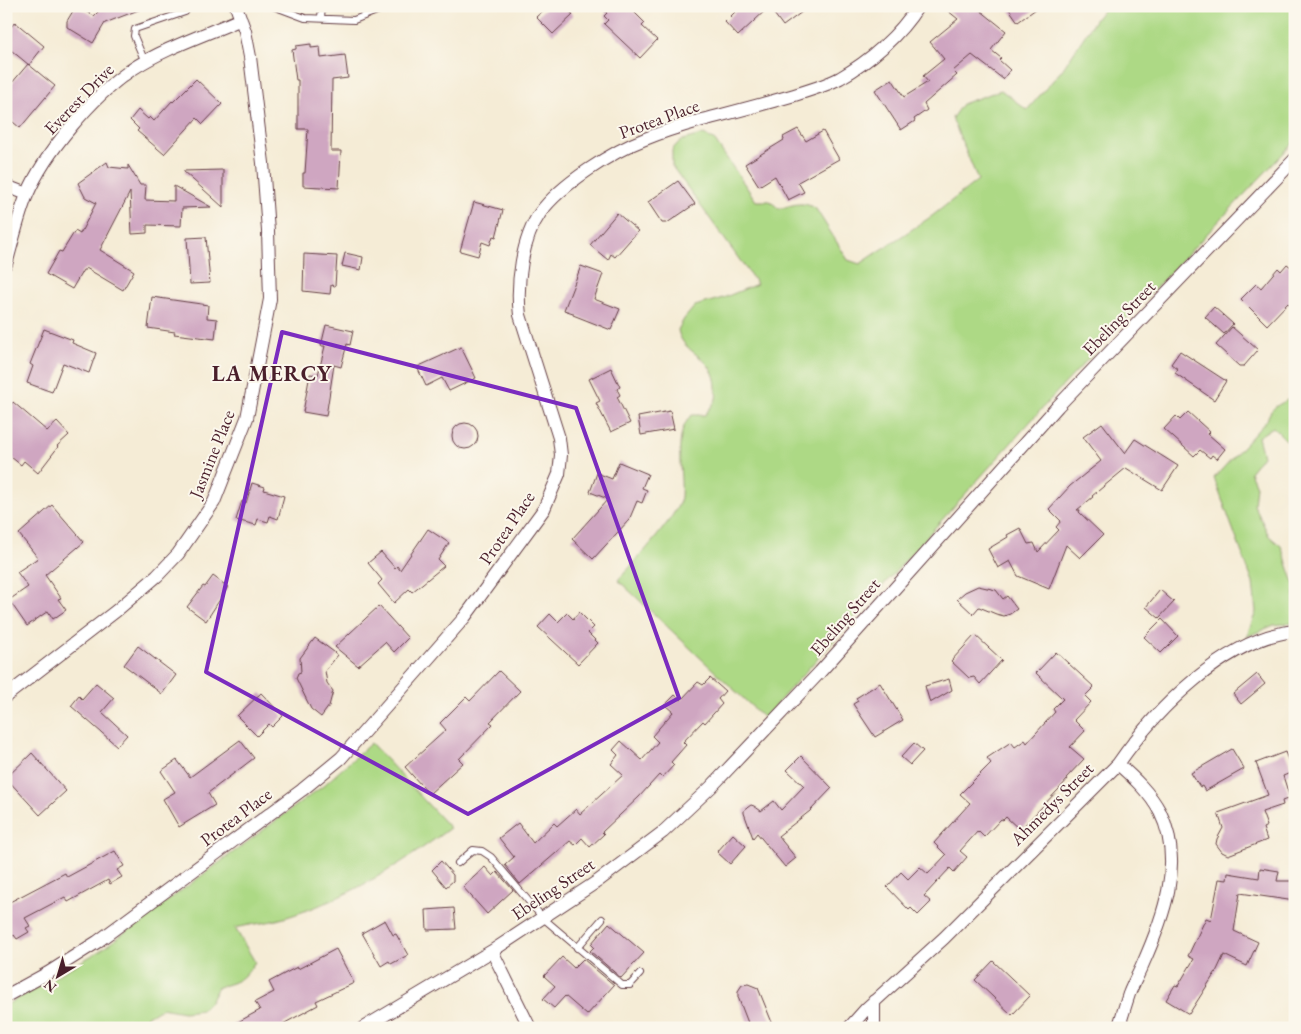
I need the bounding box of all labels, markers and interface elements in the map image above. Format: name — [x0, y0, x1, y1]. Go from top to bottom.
street label: Everest Drive — [39, 58, 118, 139]
street label: Protea Place — [616, 93, 702, 144]
street label: Ebeling Street — [1077, 275, 1160, 360]
district label: LA MERCY — [212, 359, 333, 388]
street label: Jasmine Place — [183, 406, 240, 503]
street label: Protea Place — [474, 487, 540, 569]
street label: Ebeling Street — [805, 573, 885, 660]
street label: Ahmedys Street — [1004, 757, 1098, 851]
street label: Protea Place — [195, 782, 276, 851]
street label: Ebeling Street — [507, 852, 599, 925]
north arrow — [32, 952, 82, 1002]
text: N — [39, 975, 60, 997]

